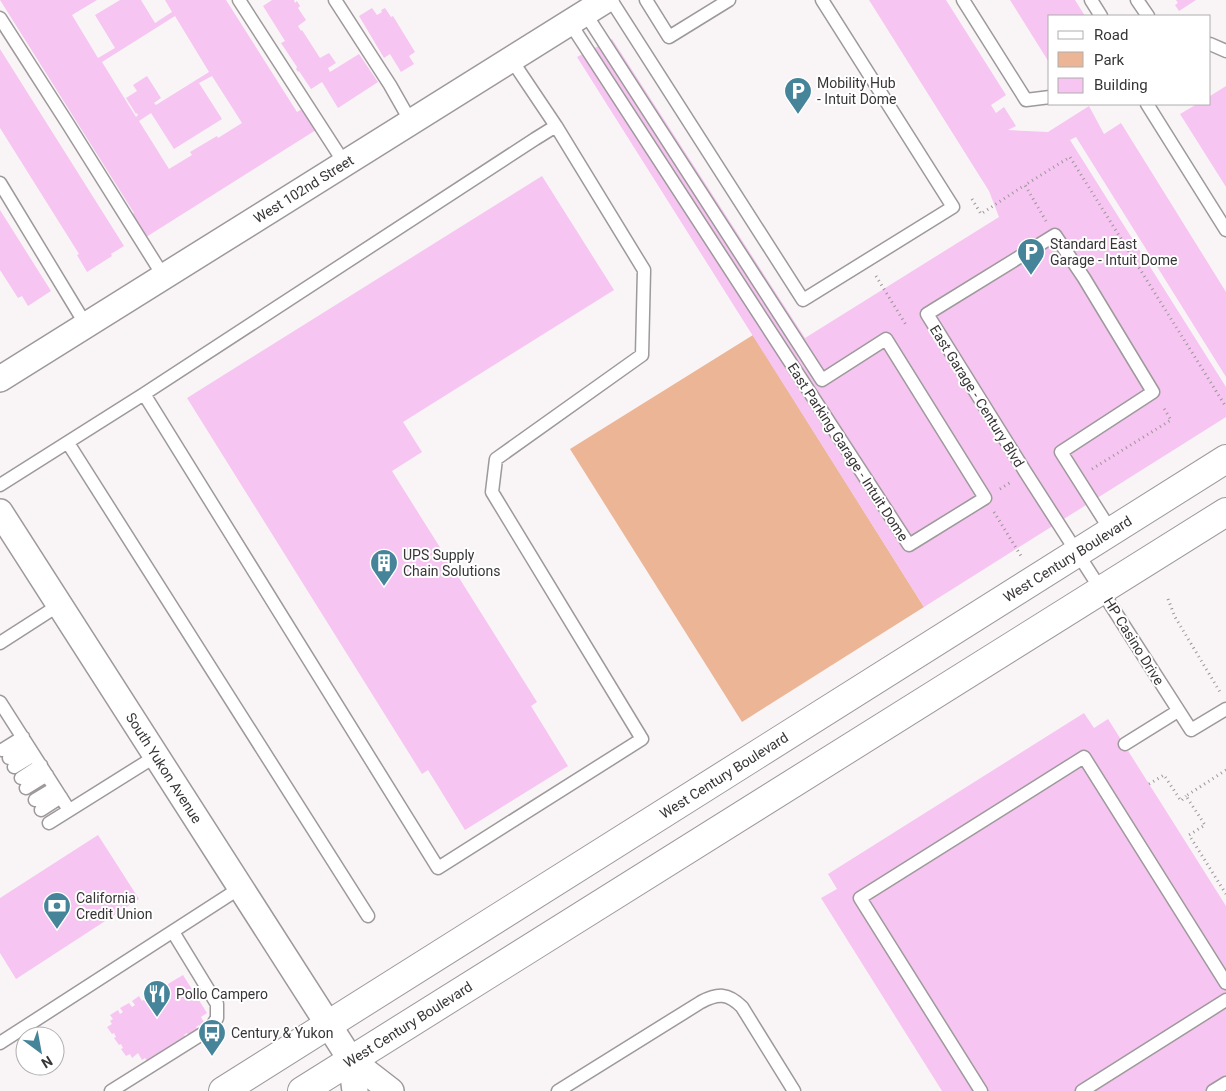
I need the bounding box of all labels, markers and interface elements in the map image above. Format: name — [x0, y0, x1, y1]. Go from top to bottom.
legend — [1048, 15, 1211, 105]
text: Road — [1094, 26, 1128, 44]
text: Park — [1094, 51, 1125, 69]
place label: Mobility Hub - Intuit Dome — [817, 75, 897, 107]
parking icon: Mobility Hub - Intuit Dome — [783, 76, 813, 115]
text: Building — [1094, 76, 1148, 94]
street label: West 102nd Street — [251, 152, 357, 226]
place label: Standard East Garage - Intuit Dome — [1050, 236, 1178, 268]
parking icon: Standard East Garage - Intuit Dome — [1016, 237, 1046, 276]
street label: East Garage - Century Blvd — [927, 322, 1027, 470]
street label: East Parking Garage - Intuit Dome — [784, 360, 912, 544]
street label: West Century Boulevard — [1000, 513, 1134, 605]
place label: UPS Supply Chain Solutions — [403, 547, 500, 579]
building icon: UPS Supply Chain Solutions — [369, 548, 399, 587]
street label: HP Casino Drive — [1101, 594, 1167, 688]
street label: South Yukon Avenue — [123, 710, 205, 826]
street label: West Century Boulevard — [657, 729, 791, 822]
place label: California Credit Union — [76, 890, 152, 922]
bank icon: California Credit Union — [42, 891, 72, 930]
street label: West Century Boulevard — [341, 978, 475, 1071]
restaurant icon: Pollo Campero — [142, 979, 172, 1018]
place label: Pollo Campero — [176, 986, 268, 1002]
bus stop icon: Century & Yukon — [197, 1018, 227, 1057]
place label: Century & Yukon — [231, 1025, 333, 1041]
north arrow — [15, 1026, 65, 1076]
text: N — [38, 1053, 55, 1071]

